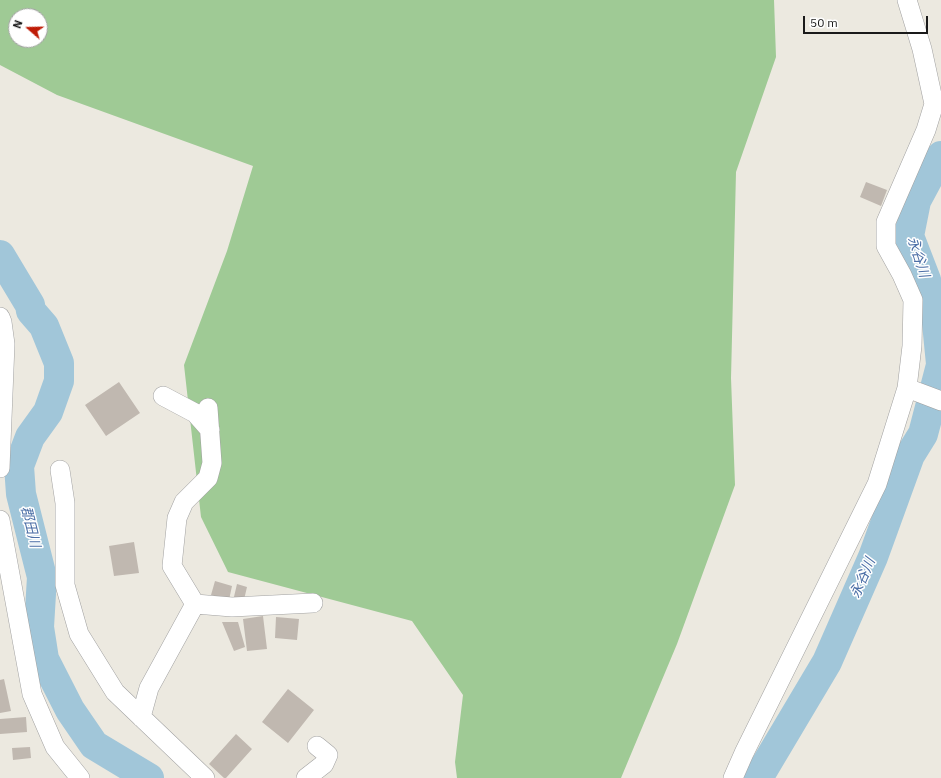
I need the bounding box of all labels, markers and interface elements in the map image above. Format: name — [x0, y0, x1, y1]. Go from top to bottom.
north arrow — [8, 8, 48, 48]
scale bar — [805, 8, 930, 34]
text: 50 m — [810, 15, 838, 30]
text: N — [10, 18, 26, 30]
water label: 永谷川 — [904, 234, 932, 280]
water label: 郡田川 — [17, 505, 43, 549]
water label: 永谷川 — [847, 555, 879, 601]

